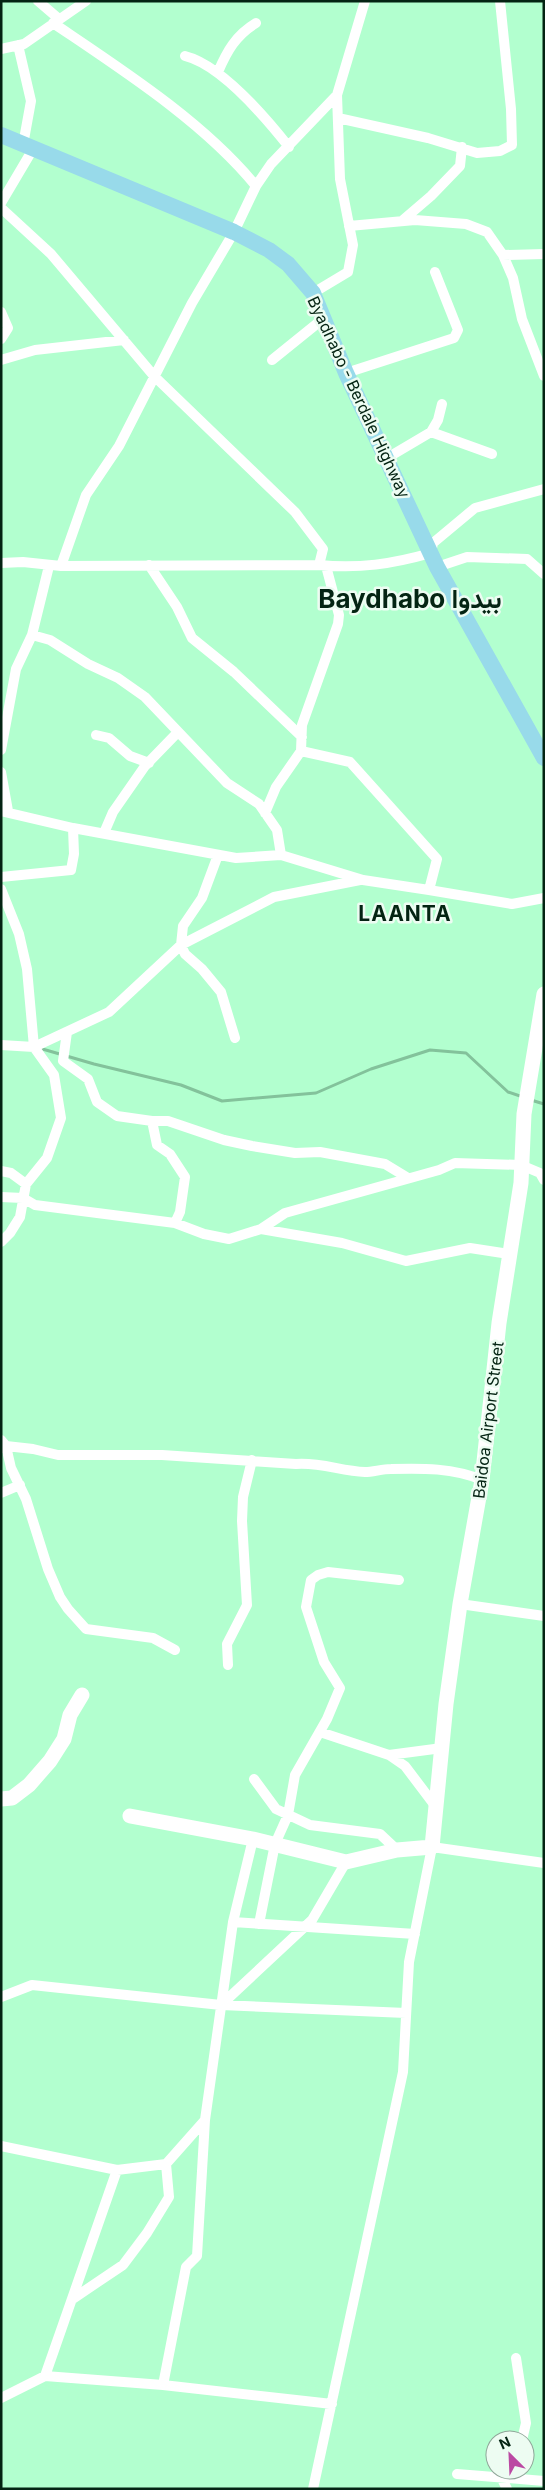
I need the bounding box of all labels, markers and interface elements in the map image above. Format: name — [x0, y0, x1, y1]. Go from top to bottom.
street label: Byadhabo - Berdale Highway — [303, 293, 415, 501]
district label: Baydhabo بيدوا — [318, 583, 502, 615]
district label: LAANTA — [358, 901, 452, 926]
street label: Baidoa Airport Street — [468, 1340, 508, 1500]
north arrow — [485, 2430, 535, 2480]
text: N — [496, 2433, 513, 2453]

